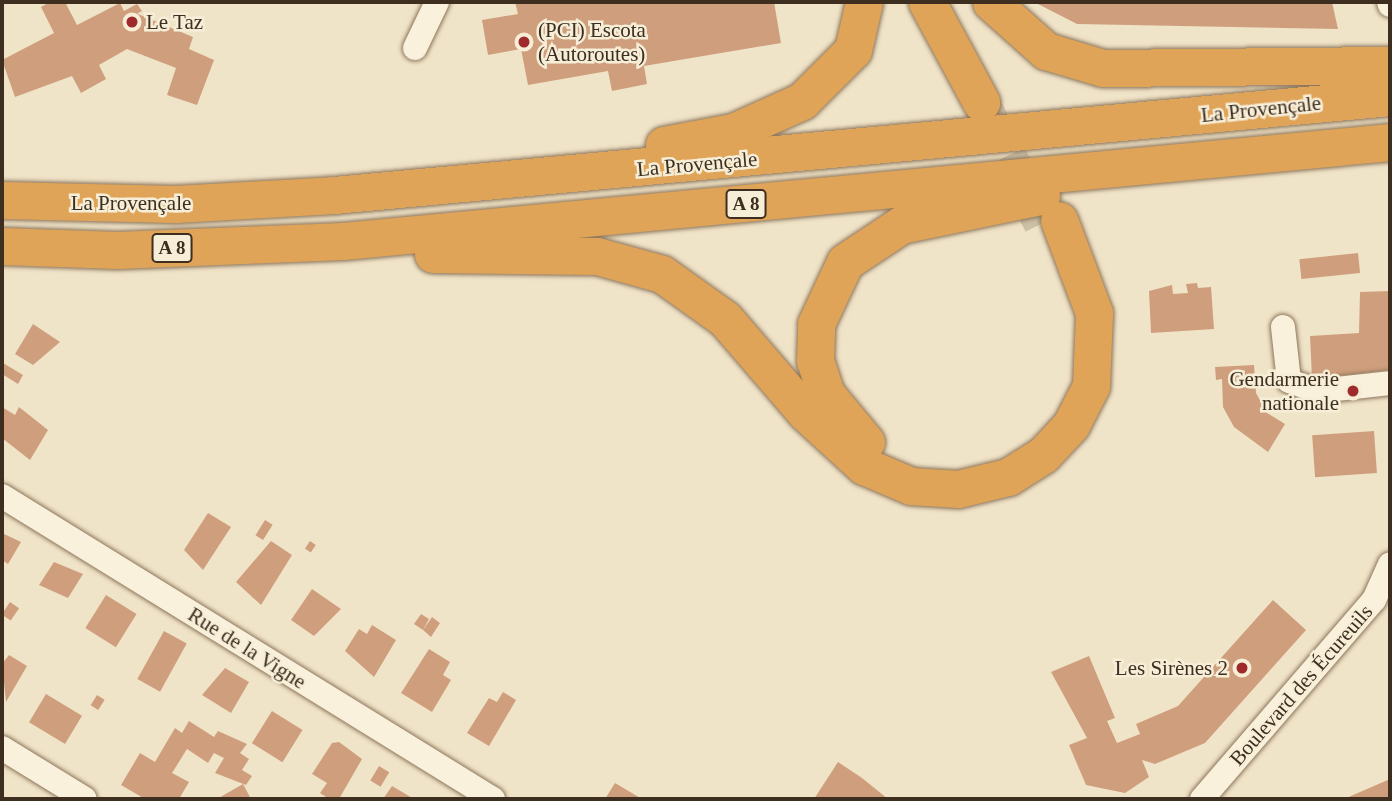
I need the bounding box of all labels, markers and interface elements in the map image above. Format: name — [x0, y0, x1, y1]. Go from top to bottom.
place label: Le Taz — [146, 9, 203, 35]
marker: Le Taz — [124, 14, 140, 30]
place label: (PCI) Escota (Autoroutes) — [538, 17, 646, 67]
marker: (PCI) Escota (Autoroutes) — [516, 34, 532, 50]
street label: La Provençale — [1200, 90, 1322, 128]
street label: La Provençale — [636, 146, 758, 182]
road number: A 8 — [725, 188, 767, 220]
street label: La Provençale — [71, 190, 191, 216]
road number: A 8 — [151, 232, 193, 264]
place label: Gendarmerie nationale — [1229, 366, 1339, 416]
marker: Gendarmerie nationale — [1345, 383, 1361, 399]
street label: Boulevard des Écureuils — [1224, 599, 1378, 771]
street label: Rue de la Vigne — [183, 602, 311, 694]
place label: Les Sirènes 2 — [1115, 655, 1228, 681]
marker: Les Sirènes 2 — [1234, 660, 1250, 676]

